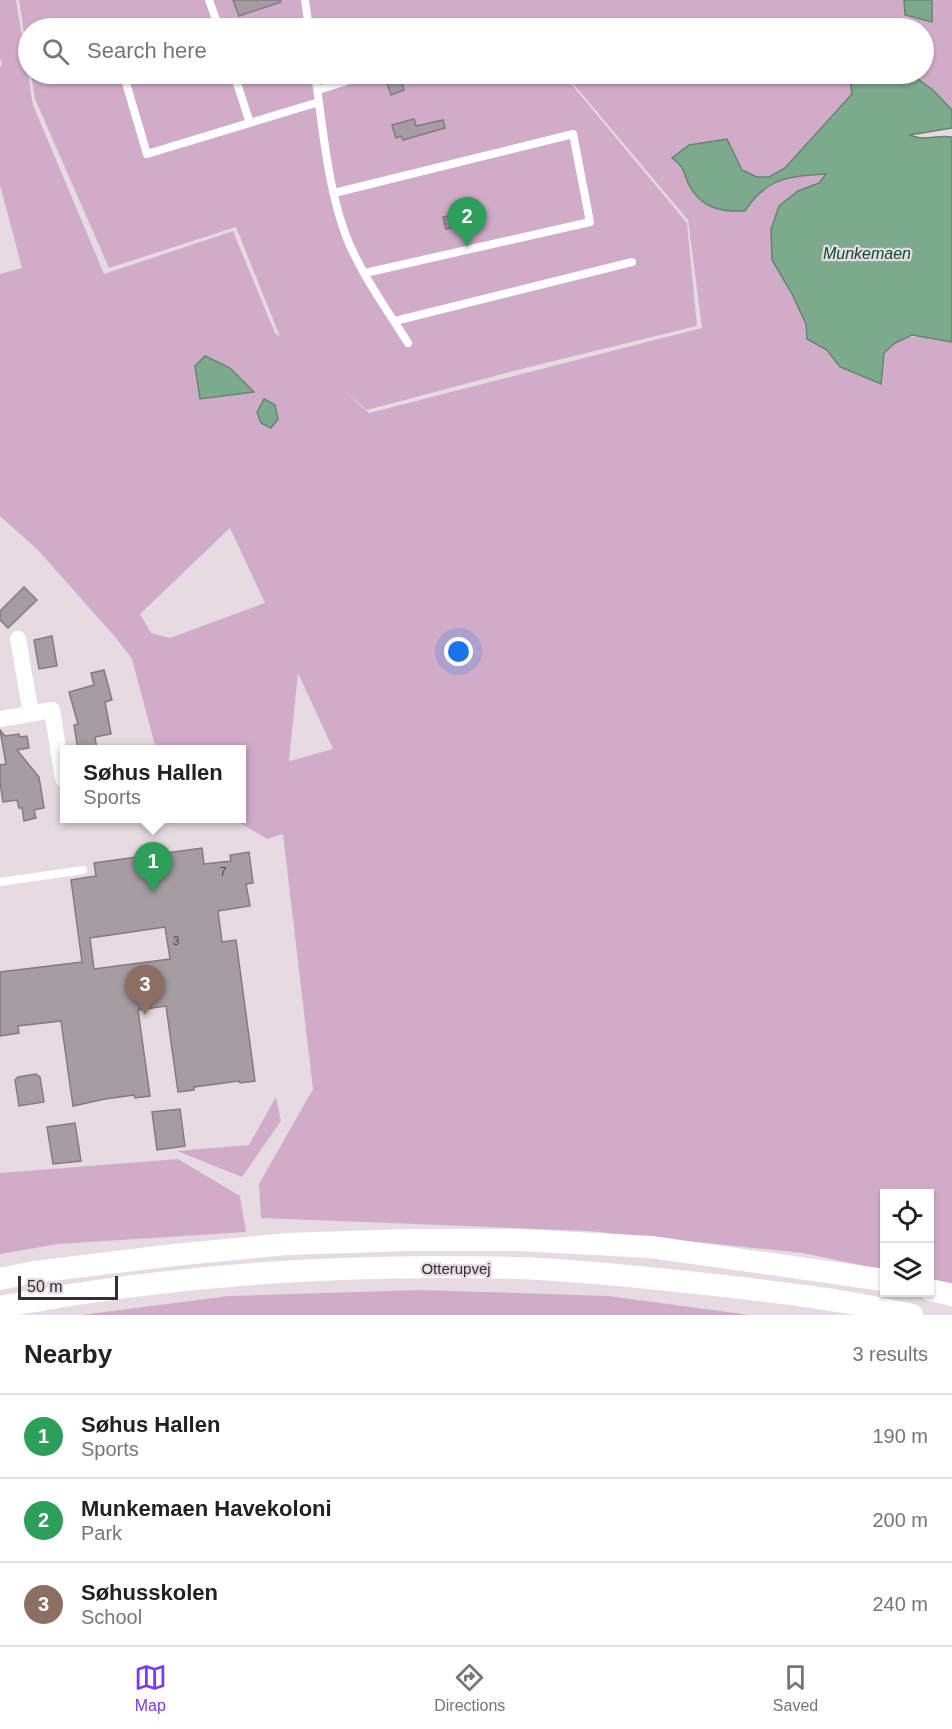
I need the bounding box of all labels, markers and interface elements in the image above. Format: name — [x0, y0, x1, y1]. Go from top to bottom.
search box — [18, 18, 934, 84]
icon: search — [39, 35, 72, 68]
text: Search here — [87, 38, 207, 63]
pin: 2 — [448, 198, 486, 247]
water label: Munkemaen — [823, 245, 911, 262]
your location — [444, 637, 473, 666]
popup — [60, 745, 246, 823]
text: Søhus Hallen — [83, 760, 223, 785]
text: Sports — [83, 786, 141, 808]
pin: 1 — [134, 842, 172, 892]
house number: 7 — [220, 865, 227, 879]
house number: 3 — [173, 934, 180, 948]
pin: 3 — [126, 966, 164, 1015]
map controls — [880, 1189, 934, 1297]
button: locate — [880, 1189, 934, 1243]
button: layers — [880, 1243, 934, 1297]
street label: Otterupvej — [421, 1260, 491, 1277]
scale bar — [18, 1273, 118, 1300]
text: 50 m — [27, 1278, 63, 1295]
text: Nearby — [24, 1339, 112, 1369]
text: 3 results — [852, 1343, 928, 1365]
text: Søhus Hallen — [81, 1412, 220, 1437]
text: 1 — [38, 1425, 49, 1447]
text: 190 m — [872, 1425, 928, 1447]
text: Sports — [81, 1438, 139, 1460]
text: Munkemaen Havekoloni — [81, 1496, 332, 1521]
text: 2 — [38, 1509, 49, 1531]
text: 200 m — [872, 1509, 928, 1531]
text: Park — [81, 1522, 122, 1544]
text: Søhusskolen — [81, 1580, 218, 1605]
text: 3 — [38, 1593, 49, 1615]
text: 240 m — [872, 1593, 928, 1615]
text: School — [81, 1606, 142, 1628]
tab: Map — [134, 1661, 167, 1715]
tab: Directions — [434, 1661, 505, 1715]
tab: Saved — [773, 1661, 818, 1715]

